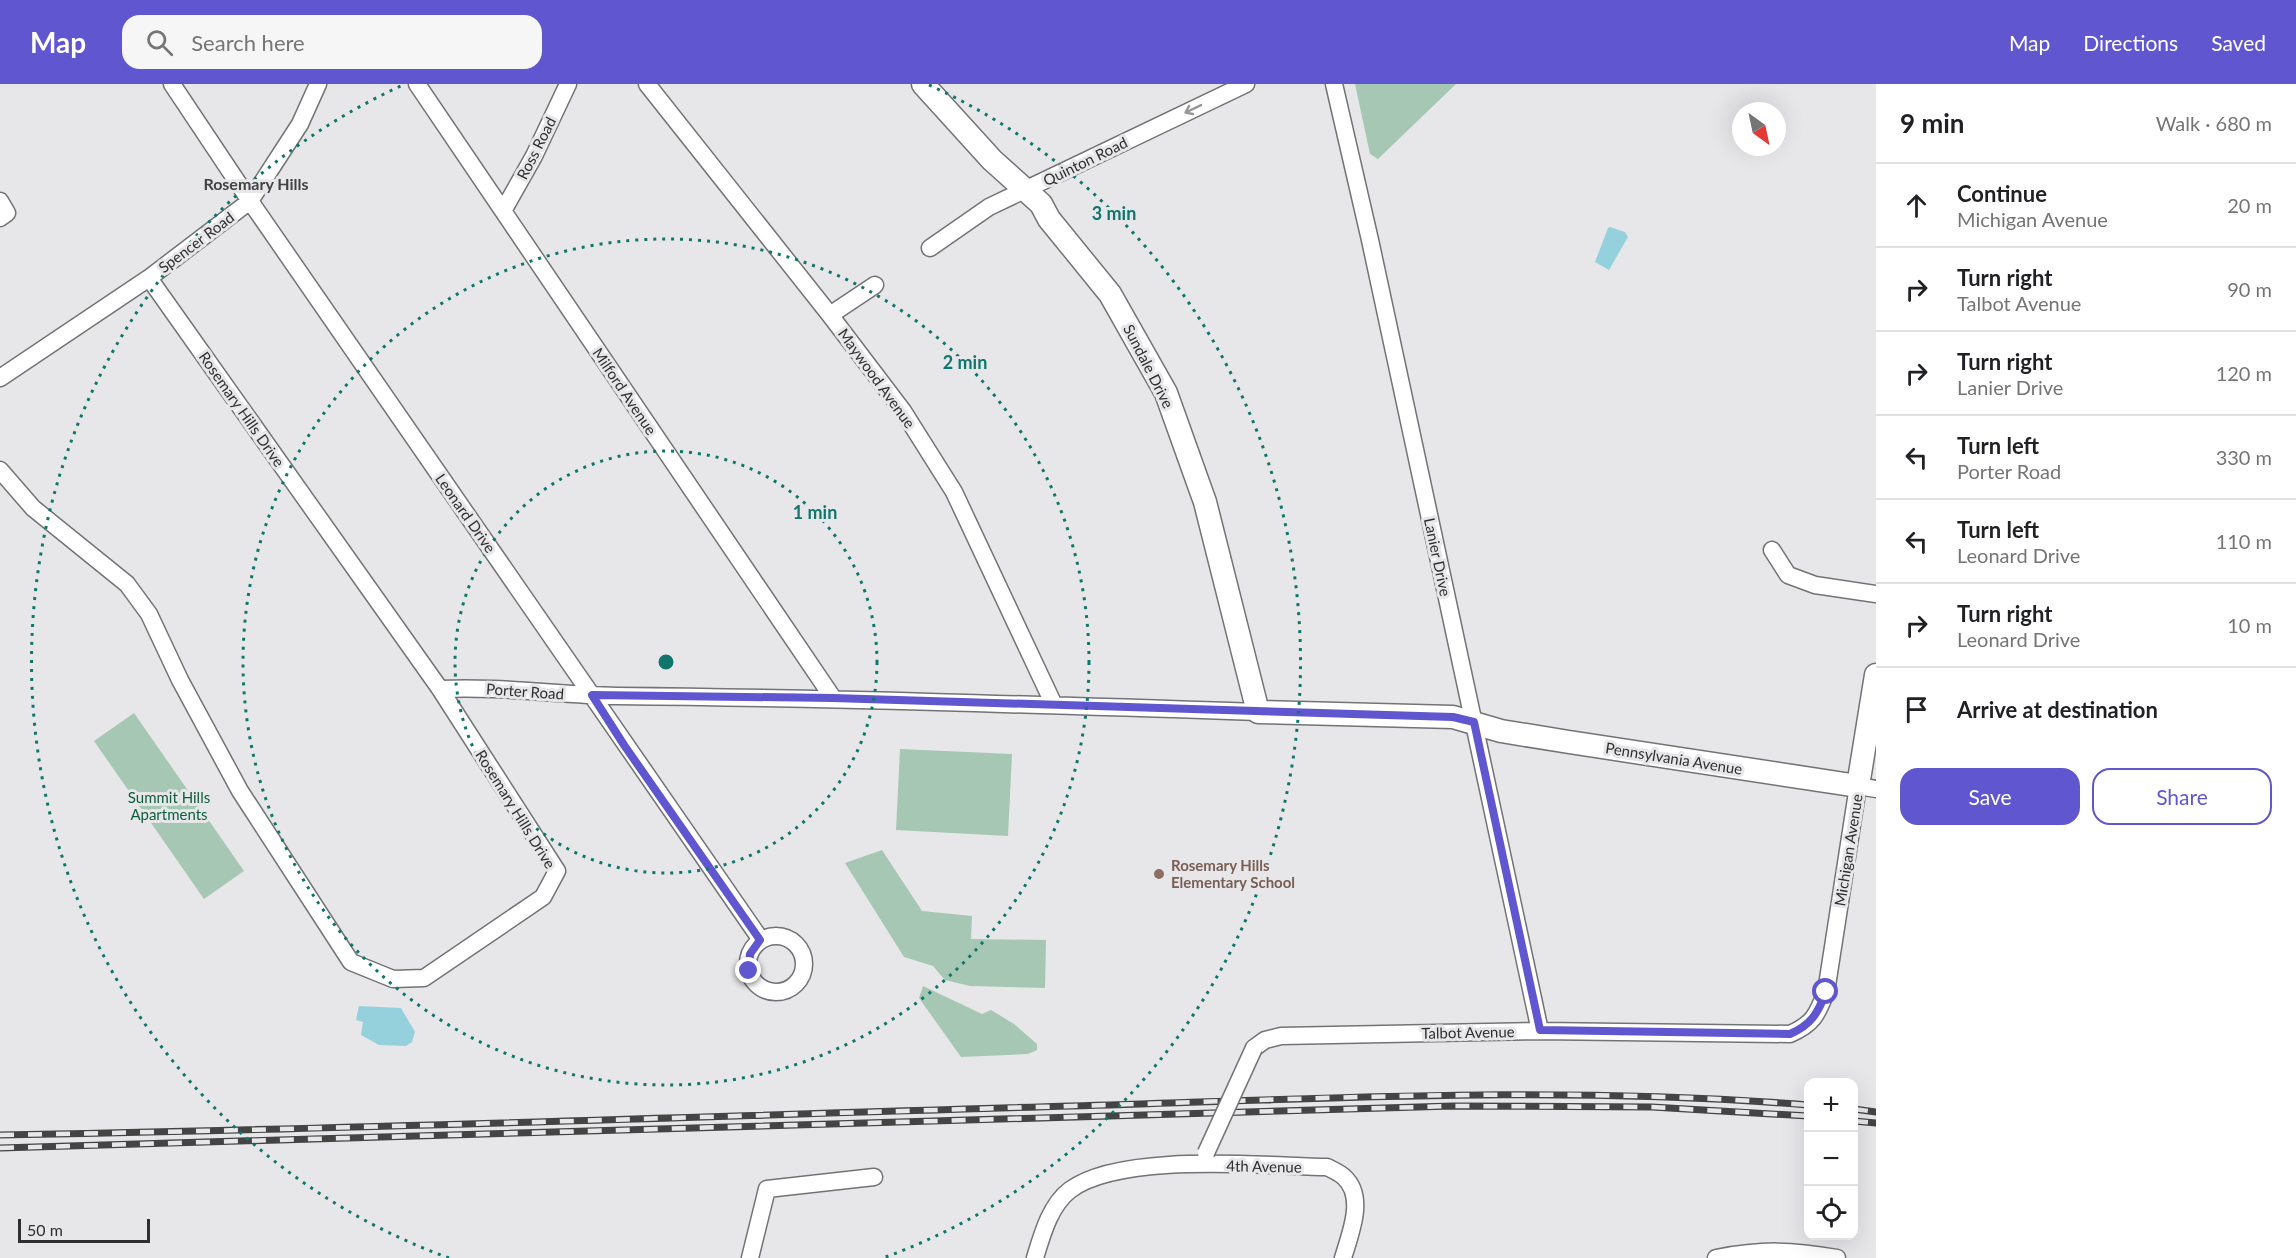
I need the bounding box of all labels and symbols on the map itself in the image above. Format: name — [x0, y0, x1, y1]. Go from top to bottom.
north arrow — [1732, 102, 1786, 156]
one-way arrow — [1185, 104, 1203, 116]
street label: Ross Road — [513, 114, 559, 182]
street label: Quinton Road — [1040, 133, 1130, 189]
district label: Rosemary Hills — [203, 174, 309, 193]
text: 3 min — [1092, 202, 1136, 224]
street label: Spencer Road — [155, 208, 237, 276]
street label: Sundale Drive — [1120, 321, 1178, 411]
street label: Maywood Avenue — [835, 325, 919, 431]
street label: Milford Avenue — [589, 344, 661, 438]
street label: Rosemary Hills Drive — [196, 348, 289, 470]
text: 2 min — [943, 351, 987, 373]
street label: Leonard Drive — [432, 470, 500, 556]
text: 1 min — [793, 501, 837, 523]
street label: Lanier Drive — [1421, 516, 1455, 598]
centre of rings — [656, 652, 676, 672]
street label: Porter Road — [485, 679, 565, 703]
street label: Pennsylvania Avenue — [1604, 738, 1744, 778]
street label: Rosemary Hills Drive — [472, 746, 560, 872]
park label: Summit Hills Apartments — [128, 788, 210, 823]
street label: Michigan Avenue — [1830, 793, 1866, 907]
place label: Rosemary Hills Elementary School — [1171, 856, 1295, 891]
marker: Rosemary Hills Elementary School — [1152, 867, 1166, 881]
route end — [735, 957, 761, 983]
route start — [1812, 978, 1838, 1004]
street label: Talbot Avenue — [1421, 1022, 1515, 1042]
street label: 4th Avenue — [1226, 1156, 1302, 1176]
scale bar — [18, 1216, 150, 1244]

